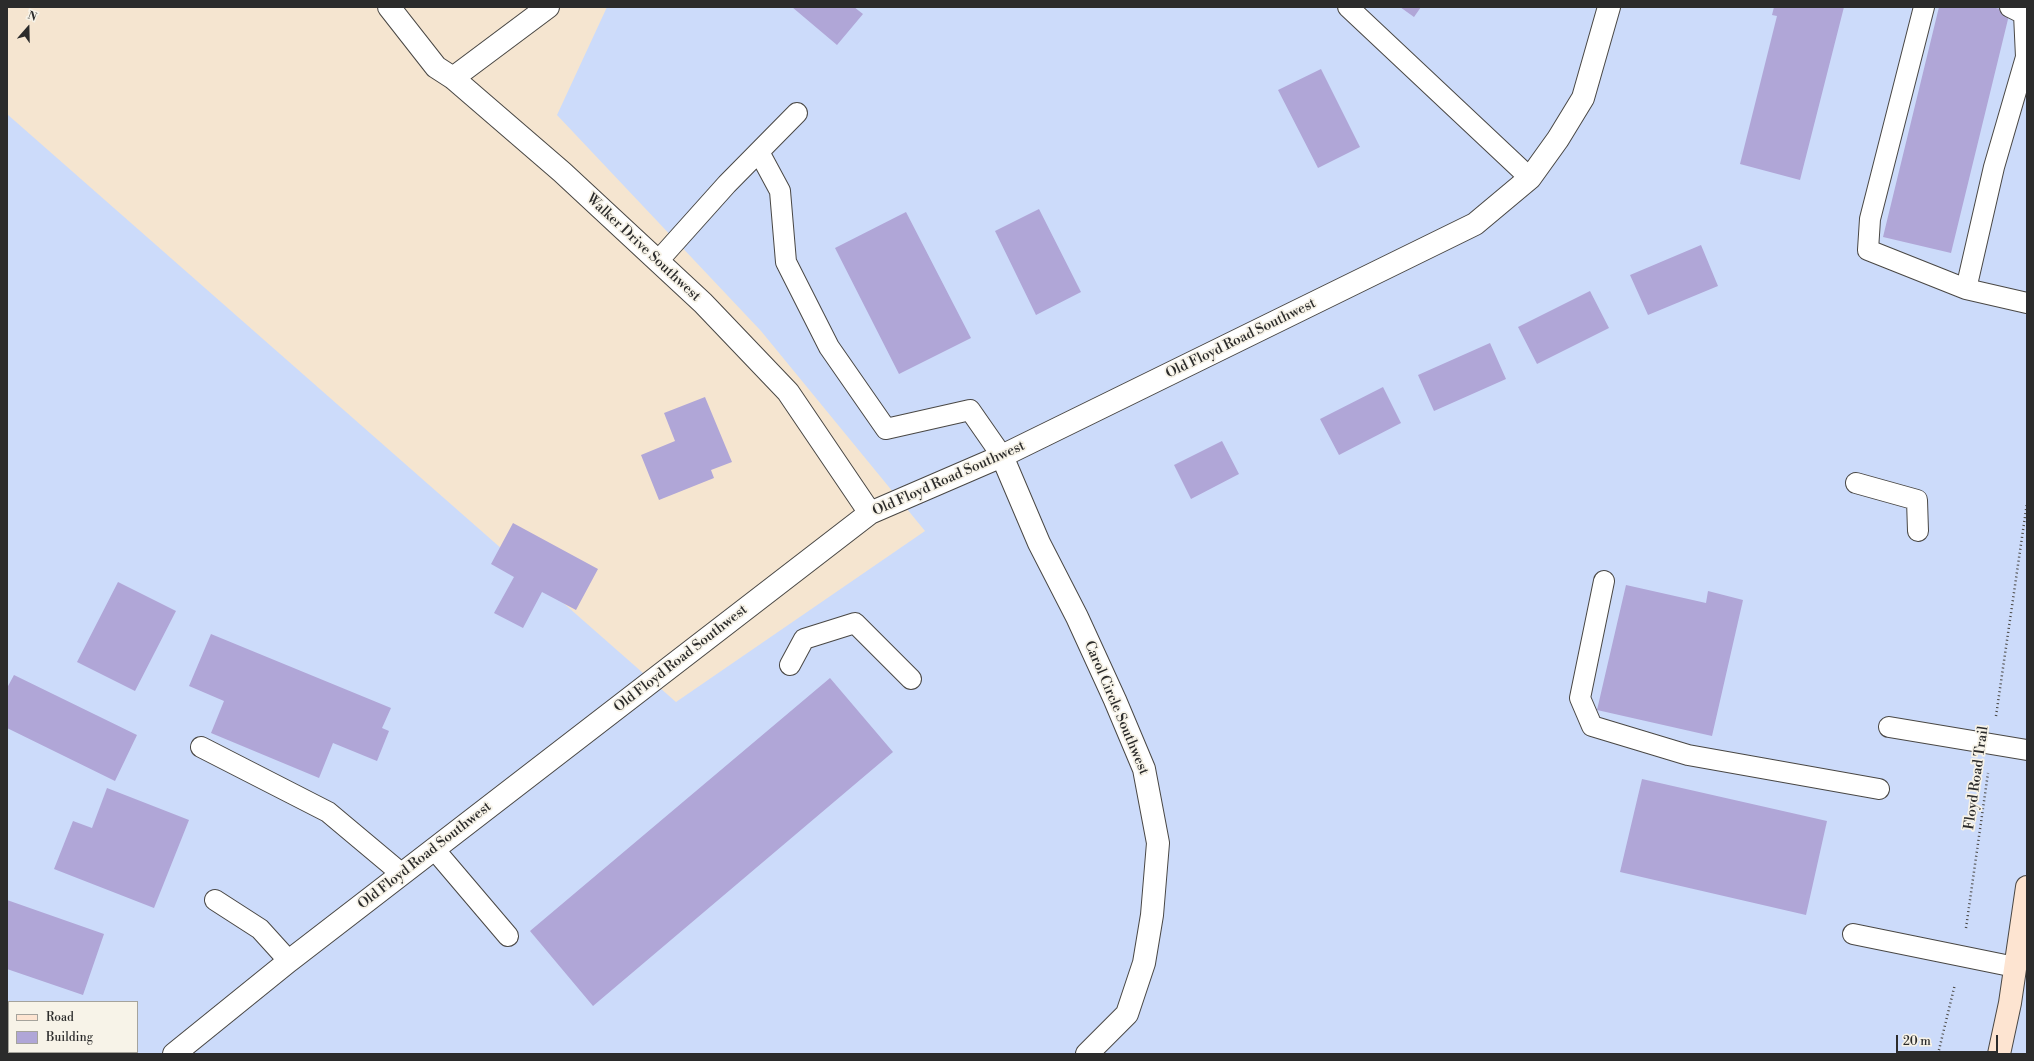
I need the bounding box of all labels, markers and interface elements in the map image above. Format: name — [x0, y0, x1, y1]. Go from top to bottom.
north arrow — [8, 8, 48, 48]
text: N — [26, 9, 39, 25]
street label: Walker Drive Southwest — [582, 191, 704, 305]
street label: Old Floyd Road Southwest — [1163, 295, 1319, 383]
street label: Old Floyd Road Southwest — [870, 438, 1028, 520]
street label: Old Floyd Road Southwest — [611, 602, 751, 716]
street label: Carol Circle Southwest — [1080, 639, 1152, 777]
street label: Floyd Road Trail — [1961, 725, 1993, 831]
street label: Old Floyd Road Southwest — [355, 799, 495, 913]
legend — [8, 1001, 138, 1053]
text: Road — [46, 1010, 74, 1025]
scale bar — [1898, 1027, 2000, 1053]
text: Building — [46, 1030, 93, 1045]
text: 20 m — [1903, 1034, 1931, 1049]

